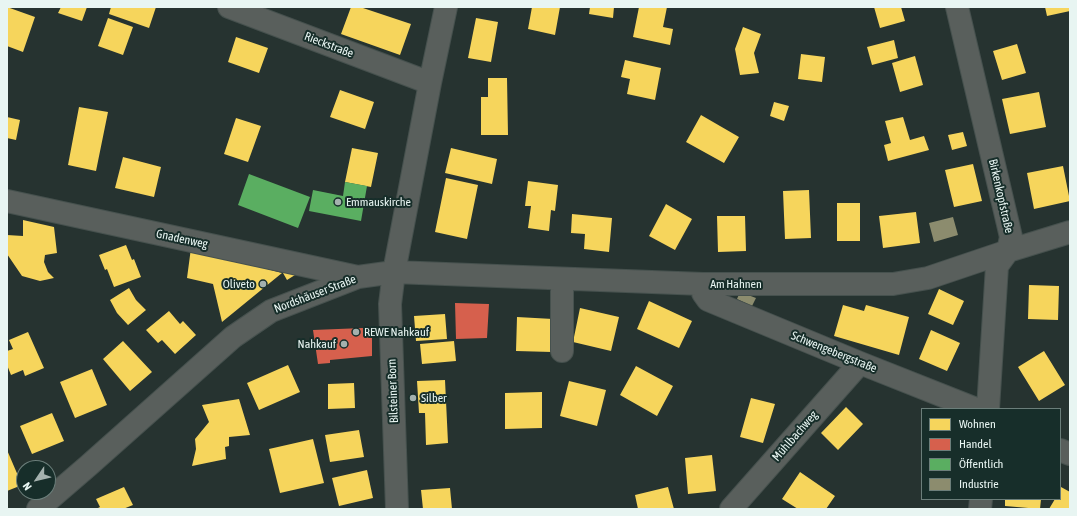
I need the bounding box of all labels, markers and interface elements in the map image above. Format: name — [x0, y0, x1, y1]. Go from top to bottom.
street label: Rieckstraße — [302, 29, 356, 61]
street label: Birkenkopfstraße — [985, 158, 1017, 234]
place label: Emmauskirche — [346, 195, 411, 209]
marker: Emmauskirche — [333, 197, 343, 207]
street label: Gnadenweg — [155, 227, 209, 251]
street label: Nordshäuser Straße — [272, 272, 358, 316]
place label: Oliveto — [223, 277, 255, 291]
street label: Am Hahnen — [710, 277, 762, 291]
marker: Oliveto — [258, 279, 268, 289]
place label: REWE Nahkauf — [364, 325, 429, 339]
marker: REWE Nahkauf — [351, 327, 361, 337]
street label: Schwengebergstraße — [789, 328, 879, 376]
place label: Nahkauf — [298, 337, 336, 351]
marker: Nahkauf — [339, 339, 349, 349]
street label: Bilsteiner Born — [385, 358, 401, 424]
place label: Silber — [421, 391, 447, 405]
marker: Silber — [408, 393, 418, 403]
street label: Mühlbachweg — [769, 408, 821, 464]
legend — [921, 408, 1061, 500]
text: Wohnen — [959, 417, 996, 431]
text: Handel — [959, 437, 992, 451]
text: Öffentlich — [959, 457, 1003, 471]
north arrow — [16, 460, 56, 500]
text: Industrie — [959, 477, 999, 491]
text: N — [20, 480, 34, 492]

